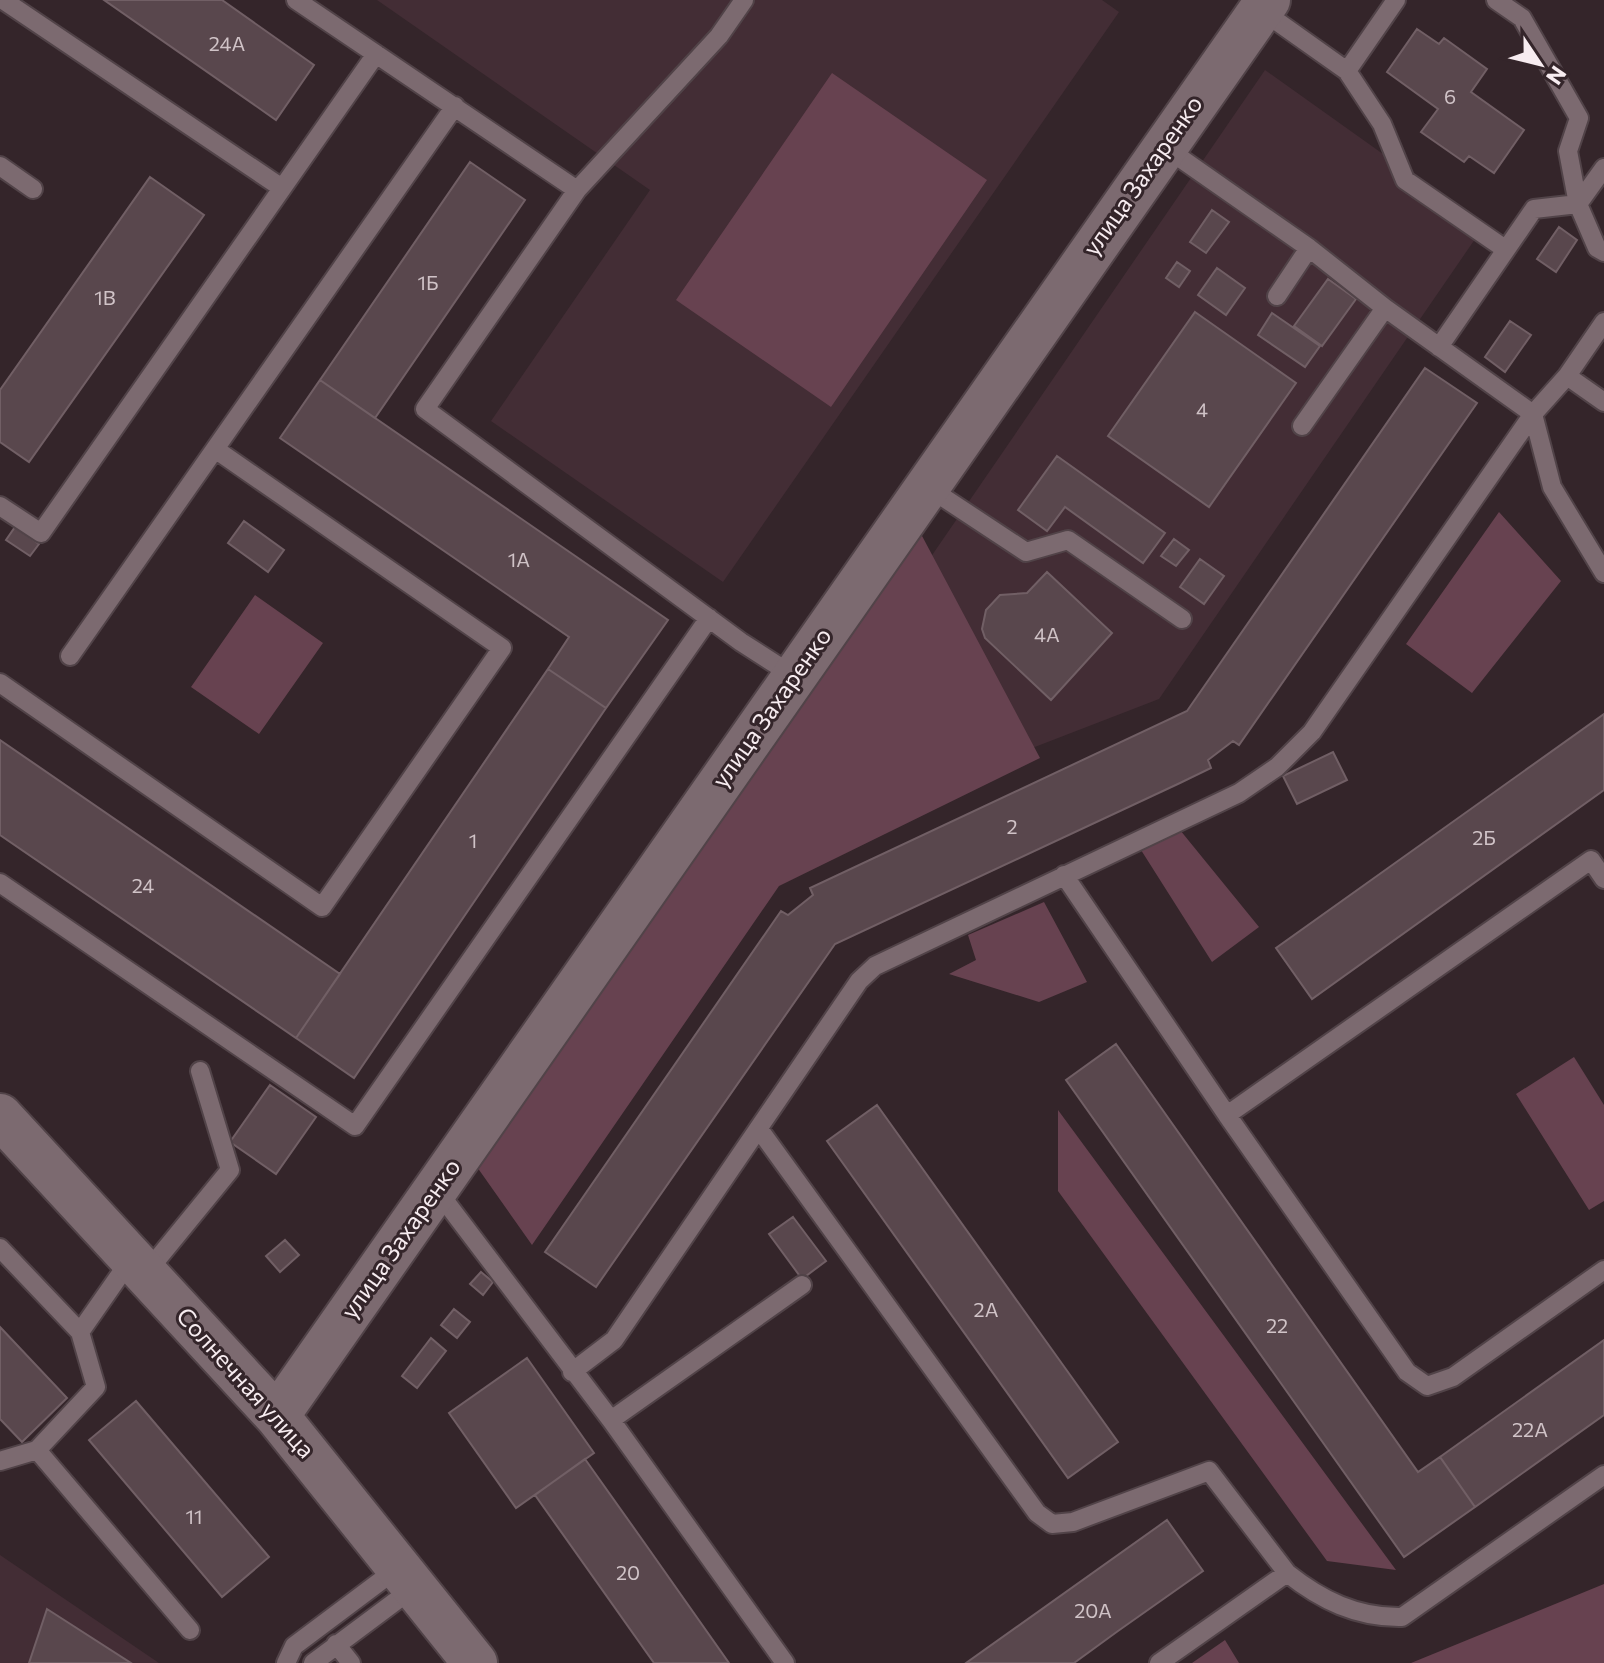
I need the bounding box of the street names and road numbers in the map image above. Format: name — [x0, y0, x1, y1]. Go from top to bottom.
street label: улица Захаренко — [1076, 90, 1208, 261]
street label: улица Захаренко — [705, 622, 837, 793]
street label: улица Захаренко — [334, 1153, 466, 1324]
street label: Солнечная улица — [171, 1301, 321, 1463]

